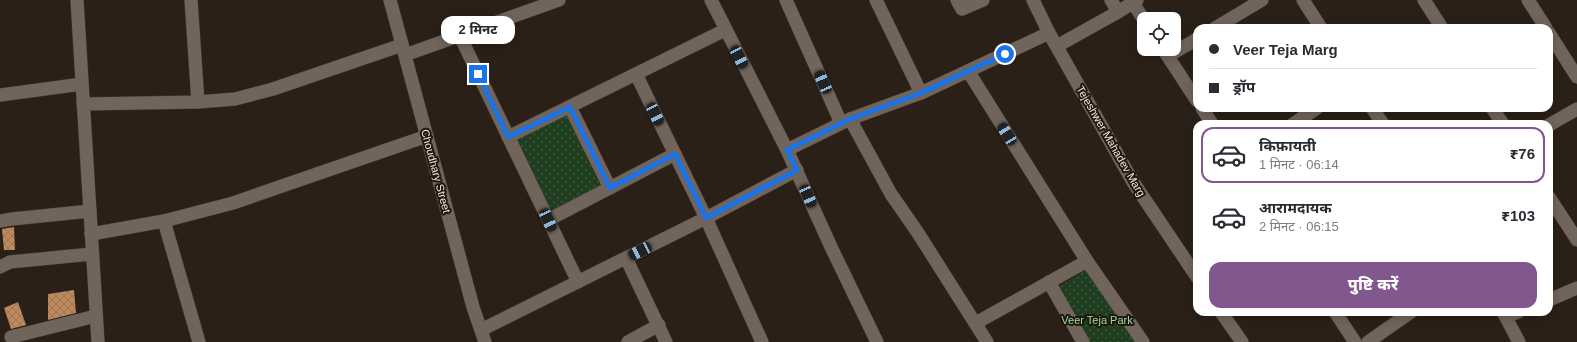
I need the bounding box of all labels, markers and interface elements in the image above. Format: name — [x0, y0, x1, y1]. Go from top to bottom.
map controls — [1137, 12, 1181, 56]
button: locate — [1137, 12, 1181, 56]
callout: 2 मिनट — [441, 16, 515, 44]
text: 2 मिनट — [459, 22, 497, 37]
text: Veer Teja Marg — [1233, 41, 1338, 58]
car — [728, 44, 750, 70]
route start — [996, 45, 1014, 63]
route end — [469, 65, 487, 83]
car — [813, 69, 833, 95]
text: ड्रॉप — [1233, 78, 1255, 95]
street label: Tejeshwer Mahadev Marg — [1074, 83, 1148, 199]
car — [644, 101, 666, 127]
car — [996, 121, 1018, 147]
street label: Choudhary Street — [419, 128, 453, 214]
icon: car — [1211, 137, 1247, 173]
text: किफ़ायती — [1259, 137, 1316, 154]
text: ₹76 — [1510, 145, 1535, 162]
text: 1 मिनट · 06:14 — [1259, 157, 1339, 172]
car — [798, 183, 818, 209]
icon: car — [1211, 199, 1247, 235]
text: आरामदायक — [1259, 199, 1332, 216]
car — [537, 207, 559, 233]
text: ₹103 — [1501, 207, 1535, 224]
text: 2 मिनट · 06:15 — [1259, 219, 1339, 234]
car — [627, 240, 653, 262]
button: पुष्टि करें — [1209, 262, 1537, 308]
park label: Veer Teja Park — [1061, 314, 1133, 326]

